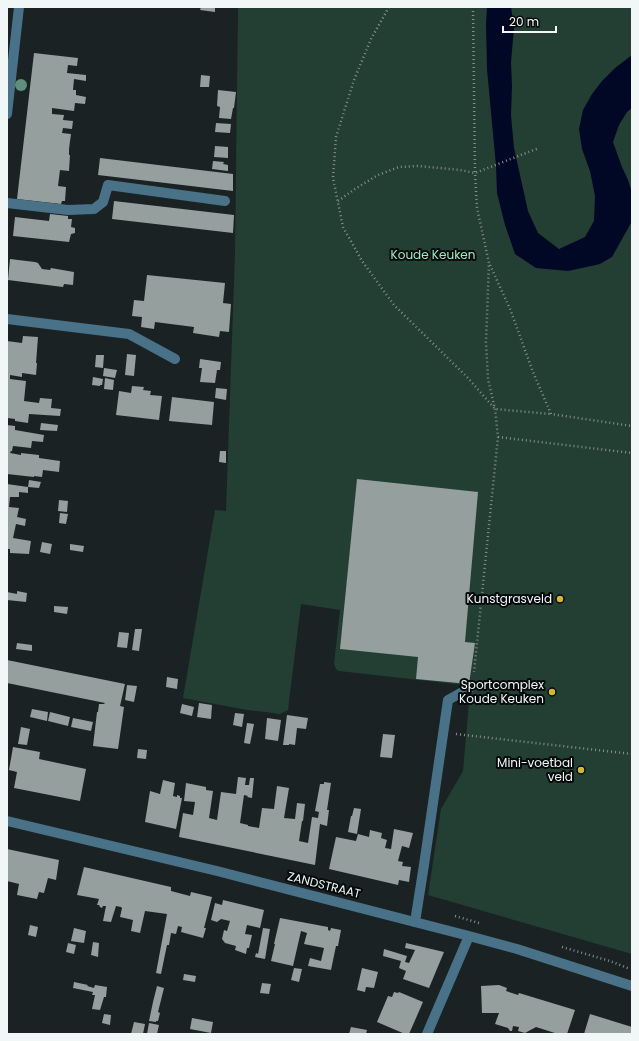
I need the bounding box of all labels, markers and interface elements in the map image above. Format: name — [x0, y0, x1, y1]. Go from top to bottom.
scale bar — [503, 8, 556, 34]
text: 20 m — [509, 13, 539, 30]
park label: Koude Keuken — [391, 246, 475, 263]
place label: Kunstgrasveld — [467, 590, 552, 607]
marker: Kunstgrasveld — [555, 594, 565, 604]
place label: Sportcomplex Koude Keuken — [459, 676, 544, 707]
marker: Sportcomplex Koude Keuken — [547, 687, 557, 697]
place label: Mini-voetbal veld — [497, 754, 573, 785]
marker: Mini-voetbal veld — [576, 765, 586, 775]
street label: ZANDSTRAAT — [286, 867, 363, 902]

